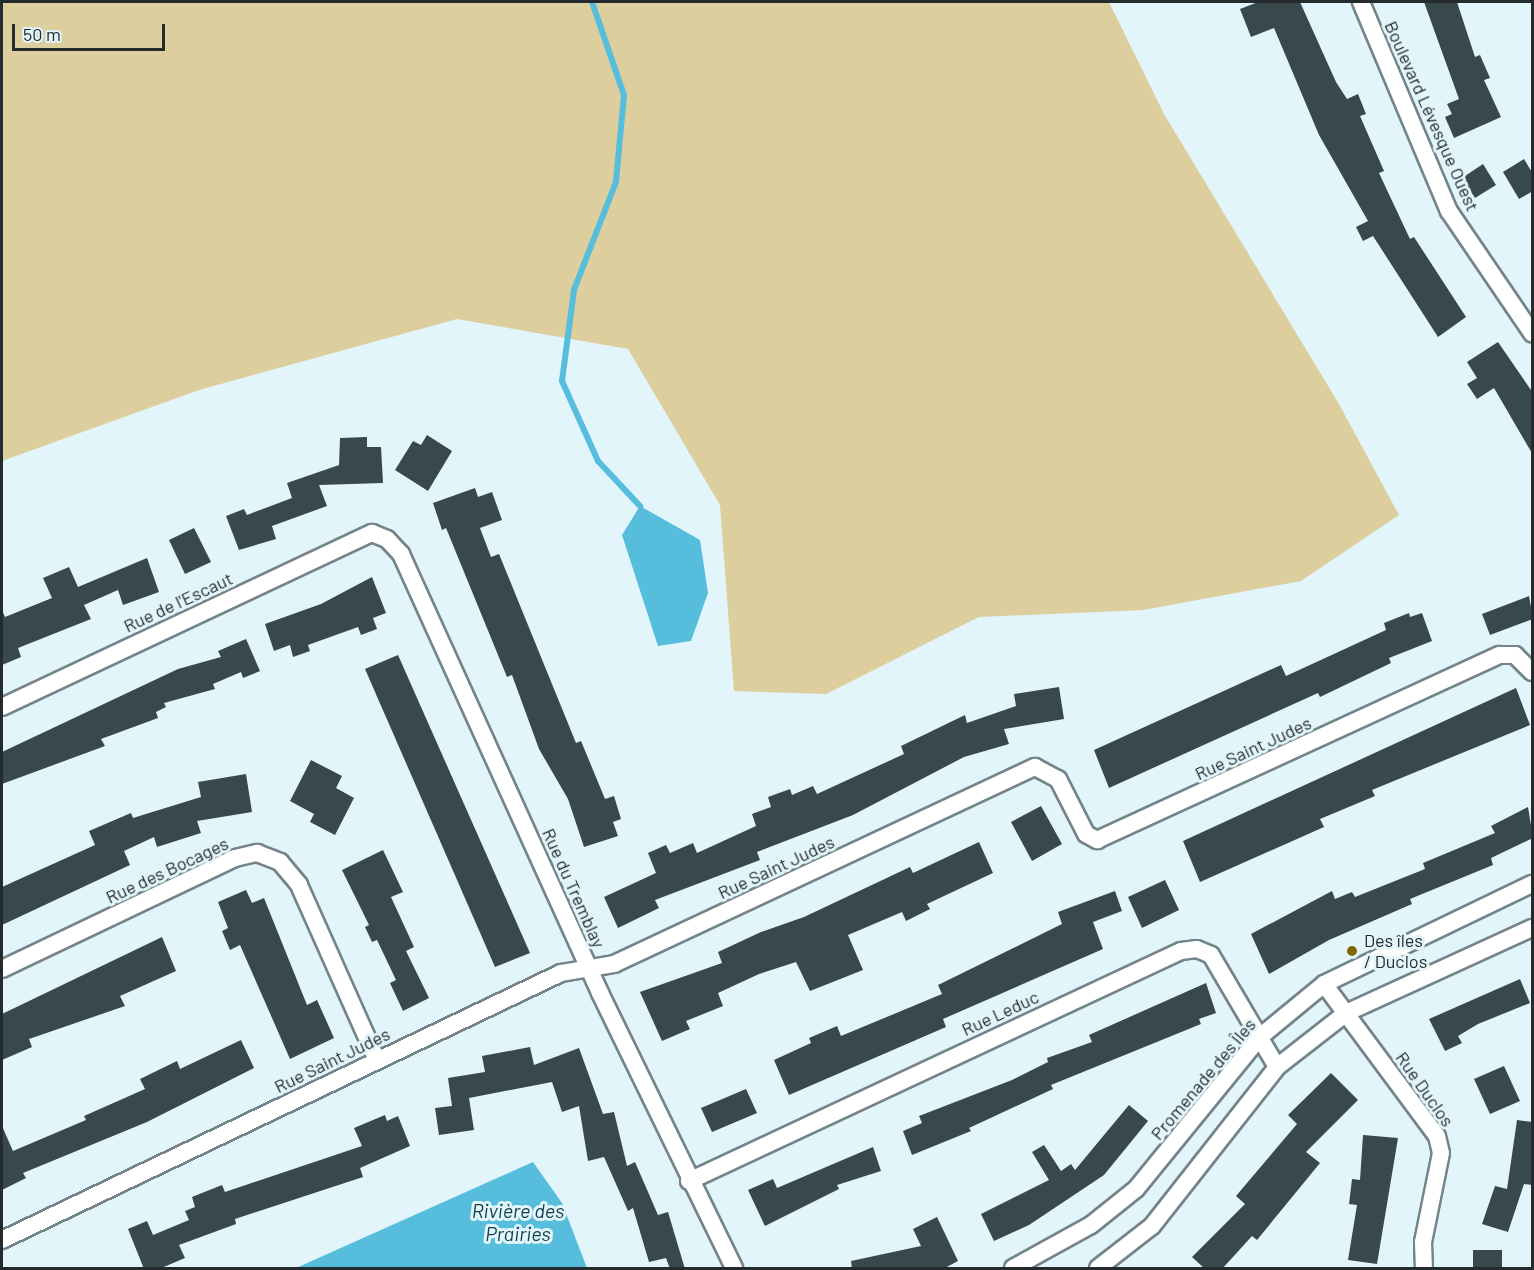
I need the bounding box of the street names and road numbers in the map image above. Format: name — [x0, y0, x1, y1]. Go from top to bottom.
street label: Boulevard Lévesque Ouest — [1380, 18, 1484, 214]
street label: Rue de l'Escaut — [120, 567, 236, 637]
street label: Rue Saint Judes — [1191, 712, 1315, 784]
street label: Rue du Tremblay — [538, 825, 610, 951]
street label: Rue Saint Judes — [714, 831, 838, 903]
street label: Rue des Bocages — [102, 832, 232, 908]
street label: Rue Leduc — [958, 986, 1042, 1040]
street label: Promenade des Îles — [1146, 1014, 1260, 1144]
street label: Rue Saint Judes — [271, 1023, 393, 1097]
street label: Rue Duclos — [1391, 1047, 1459, 1131]

